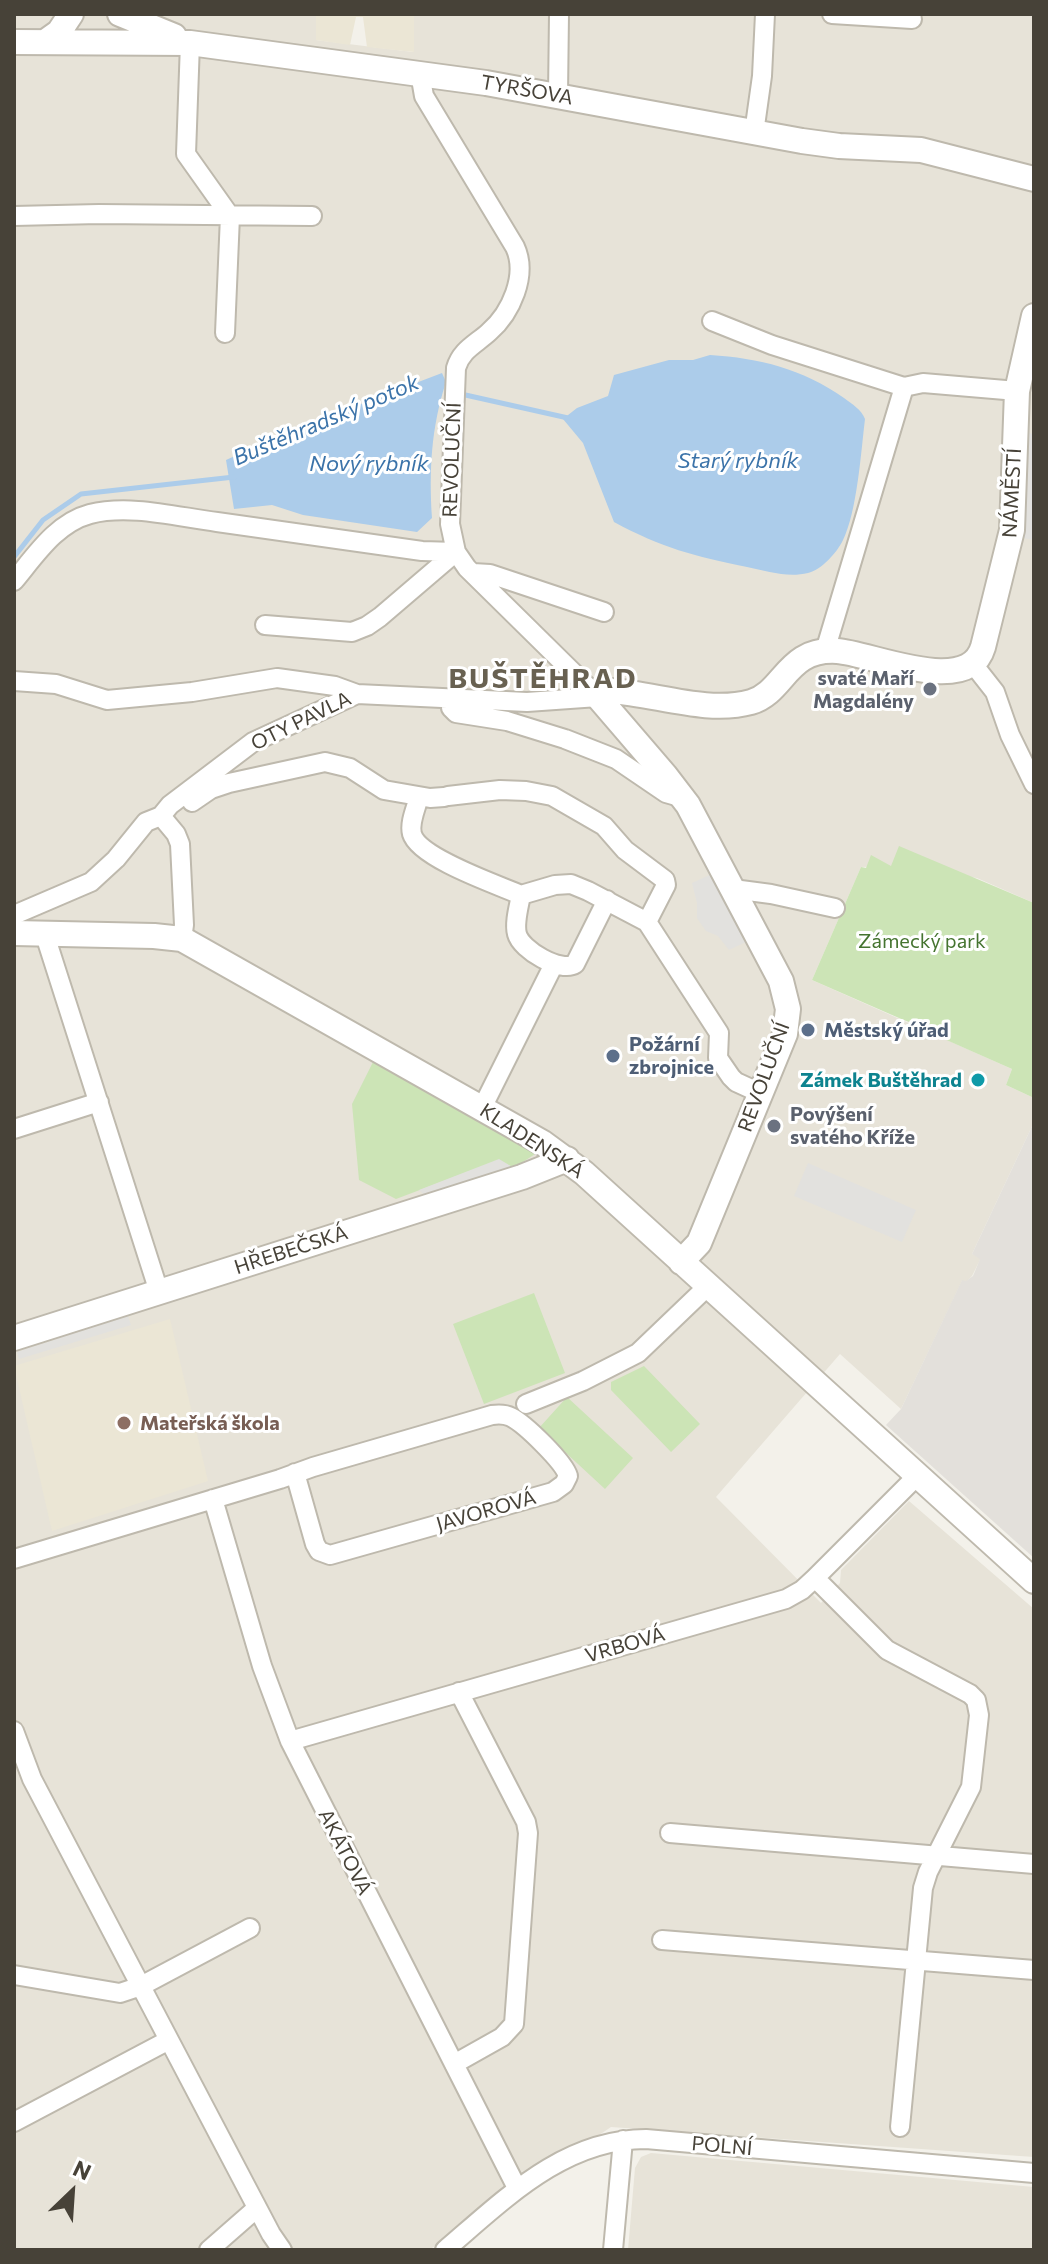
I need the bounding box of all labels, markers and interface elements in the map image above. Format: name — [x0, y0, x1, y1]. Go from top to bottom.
street label: TYRŠOVA — [479, 70, 575, 110]
water label: Buštěhradský potok — [229, 369, 423, 471]
street label: REVOLUČNÍ — [438, 402, 466, 518]
water label: Starý rybník — [677, 448, 799, 474]
street label: NÁMĚSTÍ — [998, 448, 1026, 538]
water label: Nový rybník — [309, 451, 429, 477]
district label: BUŠTĚHRAD — [448, 662, 638, 696]
place label: svaté Maří Magdalény — [813, 666, 914, 713]
marker: svaté Maří Magdalény — [921, 680, 939, 698]
street label: OTY PAVLA — [247, 686, 355, 756]
park label: Zámecký park — [858, 929, 986, 953]
place label: Městský úřad — [824, 1018, 949, 1042]
street label: REVOLUČNÍ — [733, 1019, 795, 1135]
marker: Městský úřad — [799, 1021, 817, 1039]
place label: Požární zbrojnice — [629, 1032, 714, 1079]
marker: Požární zbrojnice — [604, 1047, 622, 1065]
place label: Zámek Buštěhrad — [800, 1068, 962, 1092]
marker: Zámek Buštěhrad — [969, 1071, 987, 1089]
street label: KLADENSKÁ — [475, 1098, 589, 1184]
place label: Povýšení svatého Kříže — [790, 1102, 915, 1149]
marker: Povýšení svatého Kříže — [765, 1117, 783, 1135]
street label: HŘEBEČSKÁ — [231, 1220, 351, 1280]
place label: Mateřská škola — [140, 1411, 280, 1435]
marker: Mateřská škola — [115, 1414, 133, 1432]
street label: JAVOROVÁ — [433, 1485, 539, 1537]
street label: VRBOVÁ — [582, 1622, 668, 1668]
street label: AKÁTOVÁ — [313, 1805, 377, 1899]
street label: POLNÍ — [691, 2131, 753, 2161]
north arrow — [32, 2152, 112, 2232]
text: N — [69, 2154, 96, 2186]

